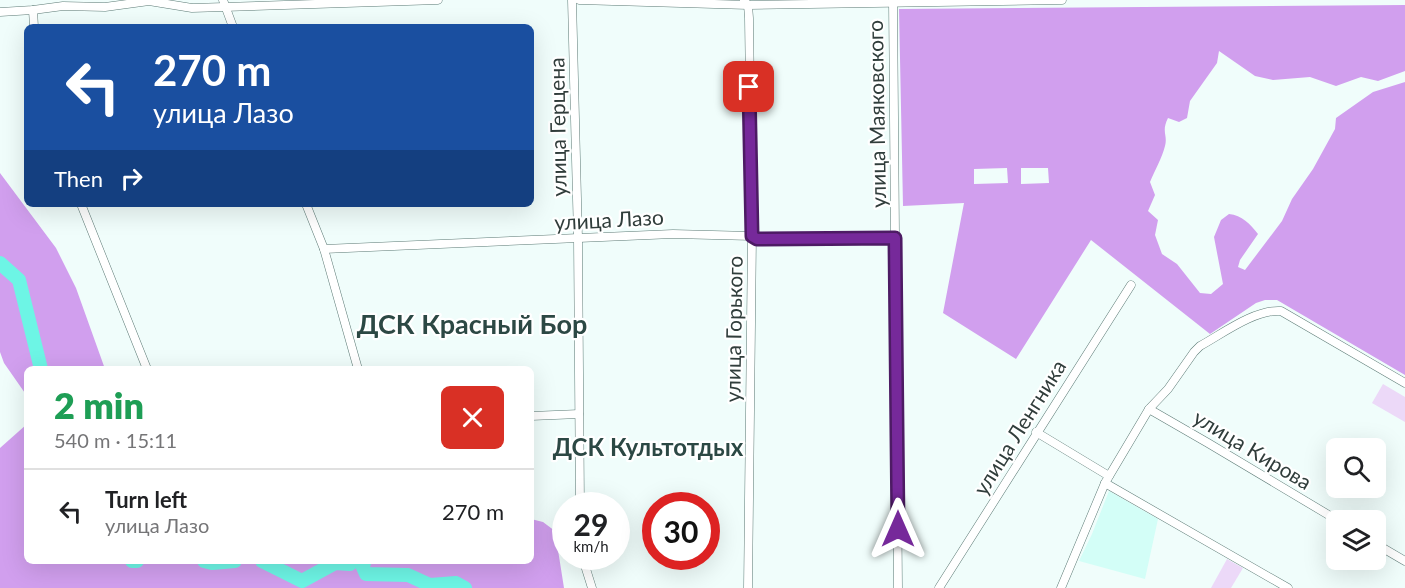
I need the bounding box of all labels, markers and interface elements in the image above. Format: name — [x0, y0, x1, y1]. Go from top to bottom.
street label: улица Маяковского — [862, 20, 890, 208]
text: 270 m — [153, 45, 271, 95]
icon: left — [54, 48, 132, 126]
street label: улица Герцена — [543, 57, 571, 197]
pin — [723, 61, 774, 112]
icon: arrive — [732, 70, 765, 103]
text: улица Лазо — [153, 96, 294, 129]
icon: right — [115, 162, 148, 195]
text: Then — [54, 165, 103, 192]
street label: улица Лазо — [554, 204, 664, 234]
street label: улица Горького — [719, 255, 747, 402]
district label: ДСК Красный Бор — [357, 307, 587, 340]
street label: улица Ленгника — [967, 355, 1071, 499]
text: 2 min — [54, 383, 144, 427]
button: close — [441, 386, 504, 449]
street label: улица Кирова — [1189, 404, 1317, 494]
text: 540 m · 15:11 — [54, 428, 177, 452]
district label: ДСК Культотдых — [553, 432, 744, 461]
map controls — [1326, 438, 1386, 570]
button: search — [1326, 438, 1386, 498]
text: Turn left — [105, 486, 187, 513]
speed limit sign: 30 — [642, 492, 720, 570]
icon: left — [54, 495, 87, 528]
position arrow — [866, 497, 930, 561]
text: 270 m — [442, 498, 504, 525]
text: 29 — [574, 506, 608, 542]
button: layers — [1326, 510, 1386, 570]
text: улица Лазо — [105, 513, 209, 537]
text: km/h — [573, 537, 609, 555]

